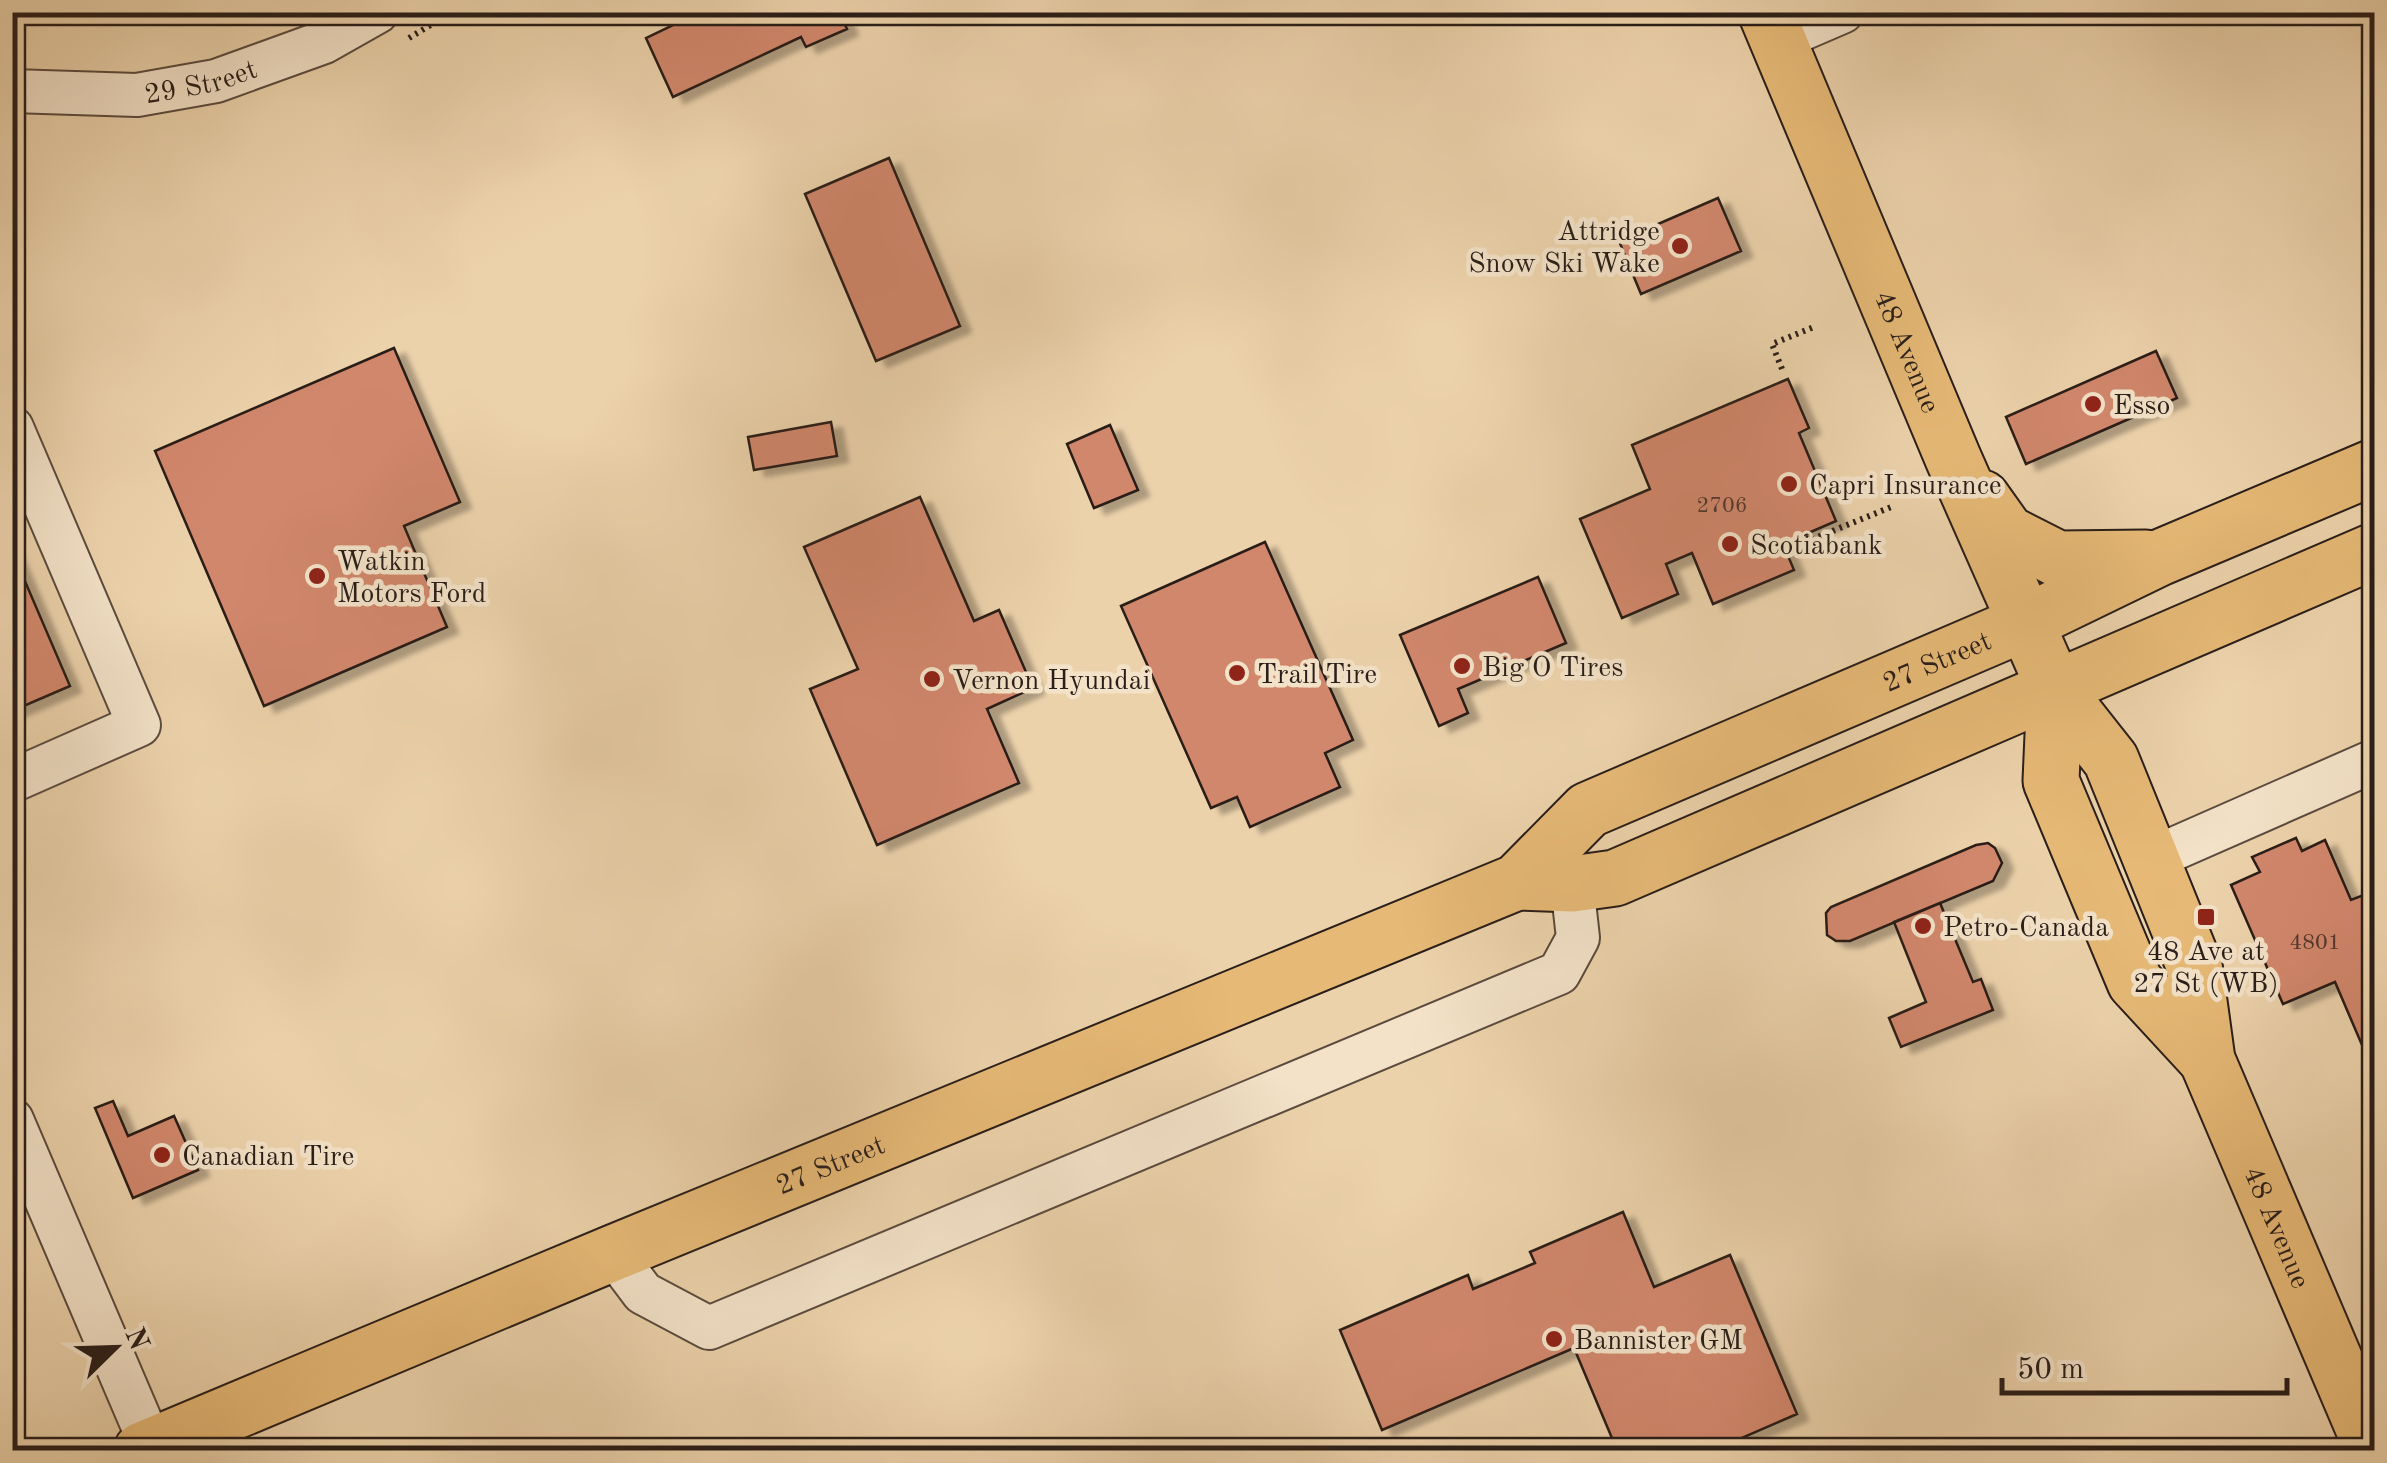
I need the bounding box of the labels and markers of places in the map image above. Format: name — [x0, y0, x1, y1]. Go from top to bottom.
place label: Attridge Snow Ski Wake — [1468, 219, 1660, 279]
marker: Attridge Snow Ski Wake — [1669, 235, 1691, 257]
marker: Esso — [2082, 393, 2104, 415]
place label: Esso — [2113, 393, 2171, 421]
marker: Capri Insurance — [1778, 473, 1800, 495]
place label: Capri Insurance — [1809, 473, 2002, 501]
marker: Scotiabank — [1719, 533, 1741, 555]
place label: Scotiabank — [1750, 533, 1883, 561]
place label: Watkin Motors Ford — [337, 549, 486, 609]
marker: Watkin Motors Ford — [306, 565, 328, 587]
marker: Big O Tires — [1451, 655, 1473, 677]
place label: Big O Tires — [1482, 655, 1623, 683]
marker: Trail Tire — [1226, 662, 1248, 684]
place label: Trail Tire — [1257, 662, 1377, 690]
marker: Vernon Hyundai — [921, 668, 943, 690]
place label: Vernon Hyundai — [952, 668, 1150, 696]
marker: 48 Ave at 27 St (WB) — [2195, 906, 2217, 928]
marker: Petro-Canada — [1912, 915, 1934, 937]
place label: Petro-Canada — [1943, 915, 2109, 943]
place label: 48 Ave at 27 St (WB) — [2133, 939, 2279, 999]
marker: Canadian Tire — [151, 1144, 173, 1166]
place label: Canadian Tire — [182, 1144, 354, 1172]
marker: Bannister GM — [1543, 1328, 1565, 1350]
place label: Bannister GM — [1574, 1328, 1743, 1356]

